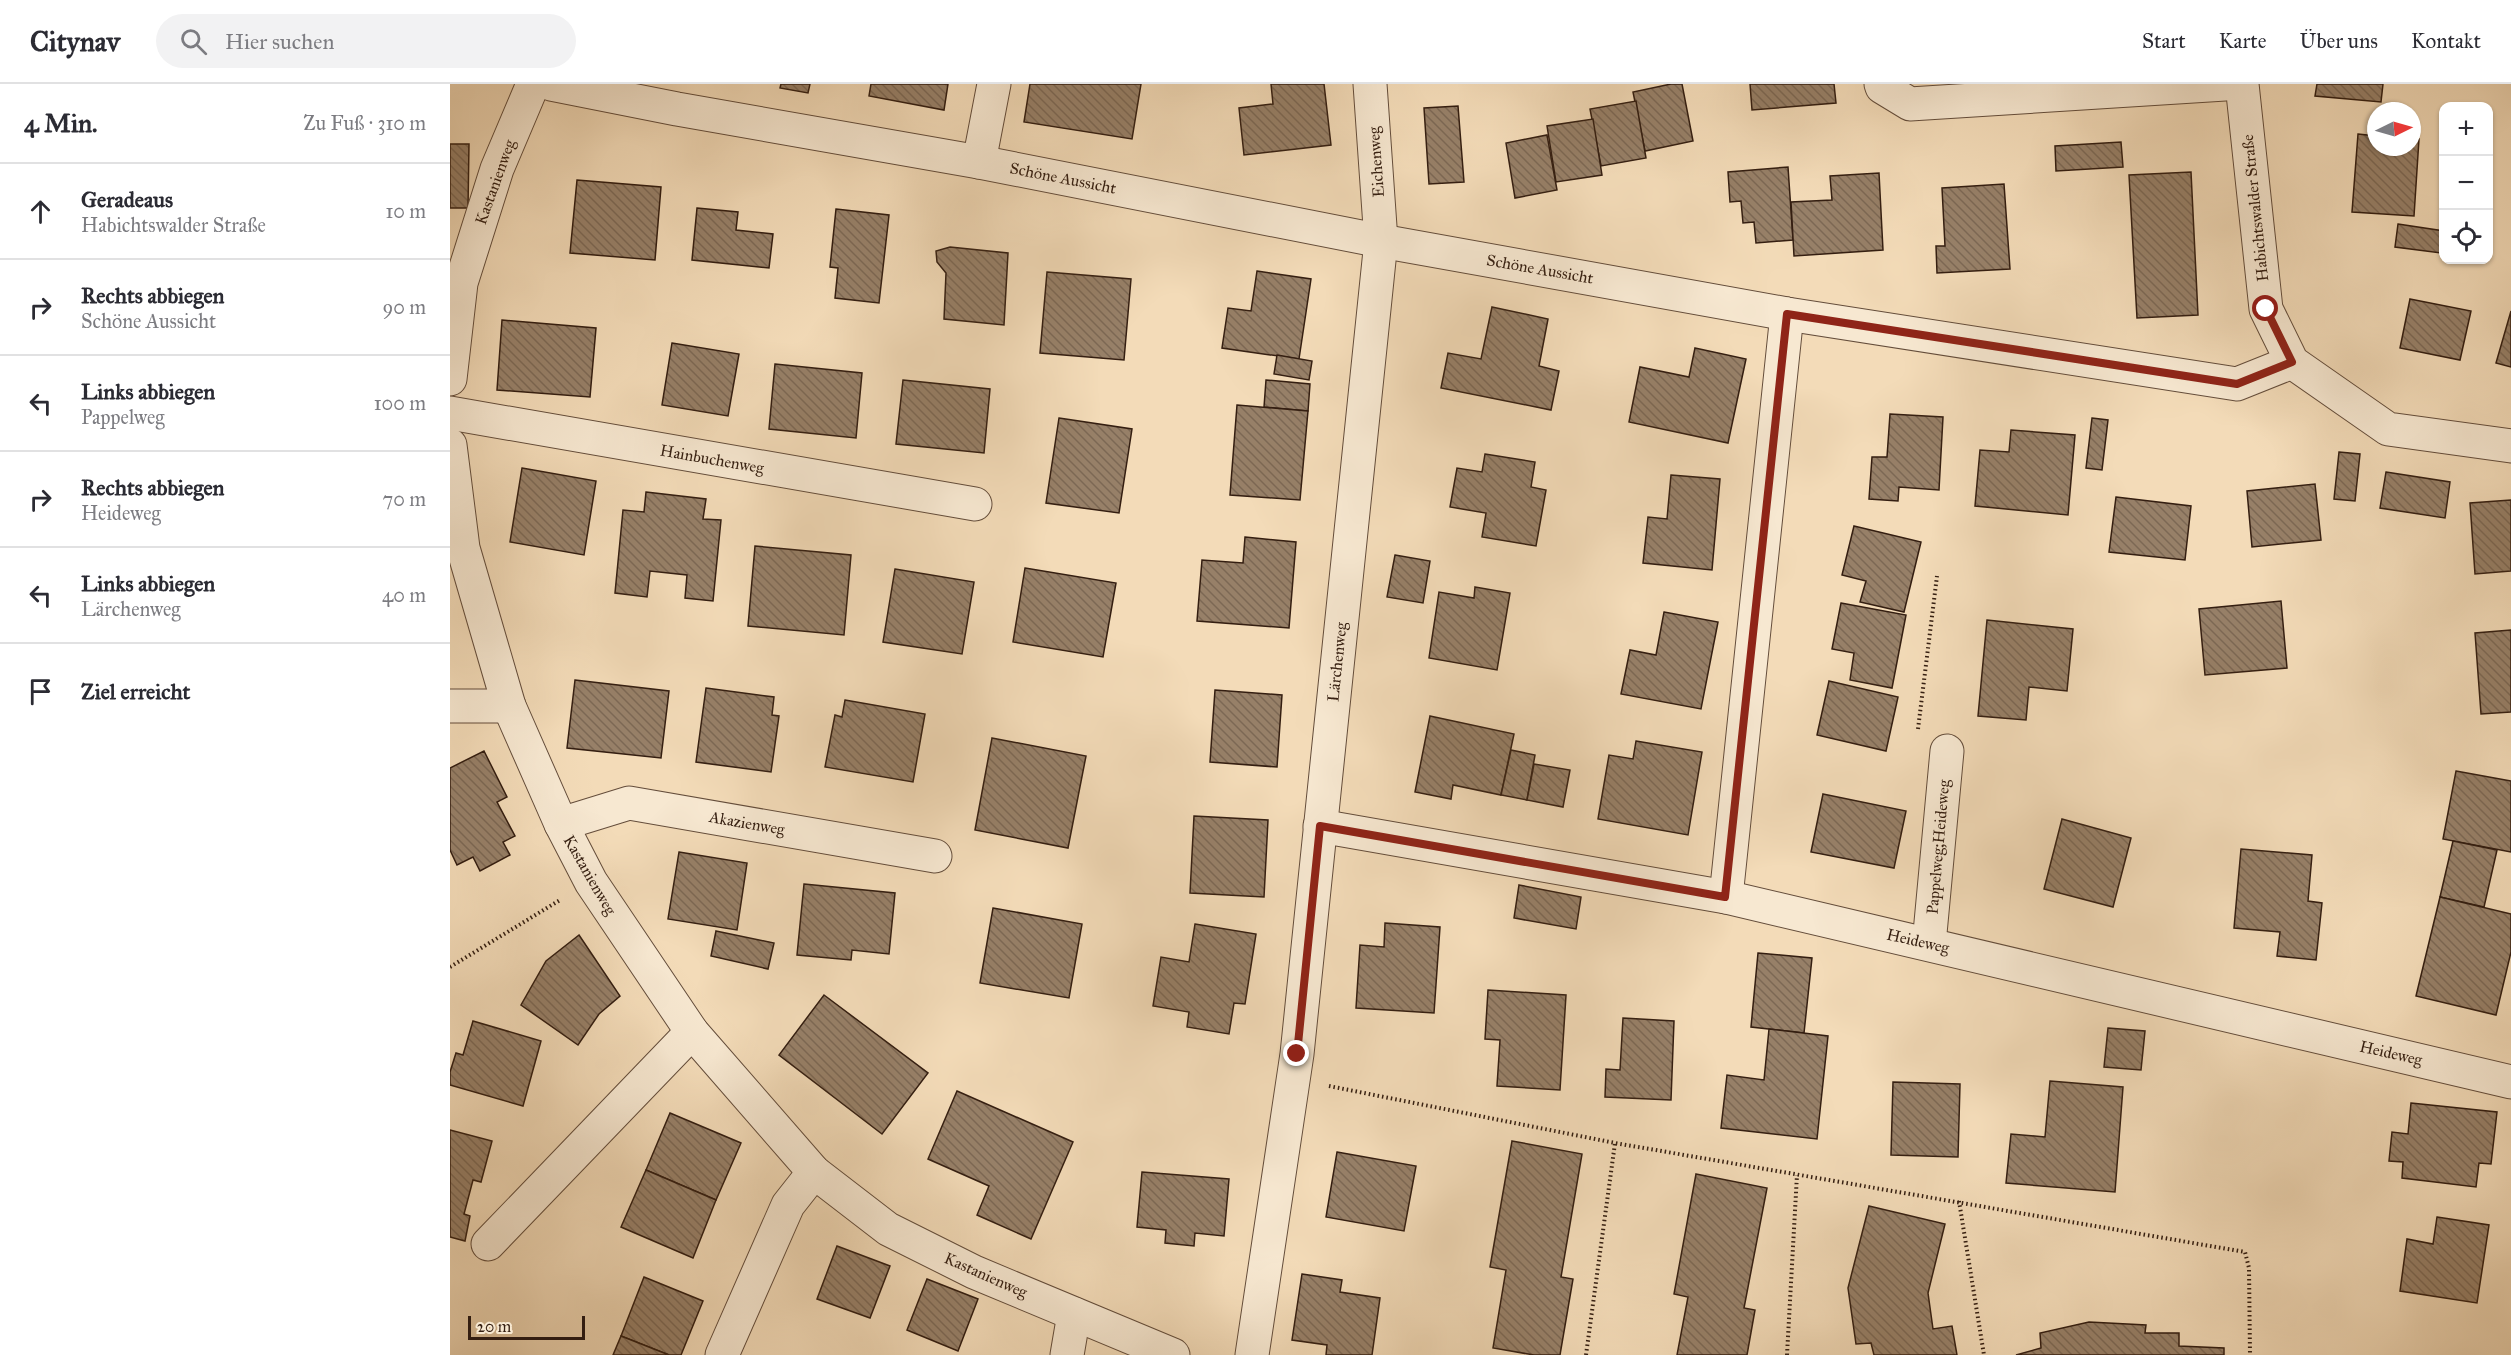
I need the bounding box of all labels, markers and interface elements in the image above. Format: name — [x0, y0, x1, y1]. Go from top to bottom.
search box — [156, 14, 576, 68]
text: Citynav — [30, 24, 120, 59]
icon: search — [177, 25, 210, 58]
text: Hier suchen — [225, 28, 334, 55]
text: Start — [2142, 28, 2186, 54]
text: Karte — [2219, 28, 2267, 54]
text: Über uns — [2300, 28, 2378, 54]
text: Kontakt — [2411, 28, 2481, 54]
north arrow — [2367, 102, 2421, 156]
map controls — [2439, 102, 2493, 264]
button: + — [2439, 102, 2493, 156]
text: 4 Min. — [24, 107, 98, 139]
text: Zu Fuß · 310 m — [303, 111, 426, 135]
street label: Eichenweg — [1364, 125, 1389, 198]
street label: Habichtswalder Straße — [2238, 133, 2272, 283]
street label: Kastanienweg — [471, 136, 520, 227]
button: − — [2439, 156, 2493, 210]
street label: Schöne Aussicht — [1008, 158, 1118, 198]
text: Geradeaus — [81, 186, 173, 213]
icon: ahead — [24, 195, 57, 228]
text: 10 m — [385, 199, 426, 223]
button: locate — [2439, 210, 2493, 264]
text: Habichtswalder Straße — [81, 213, 266, 237]
street label: Schöne Aussicht — [1485, 250, 1595, 288]
text: Rechts abbiegen — [81, 282, 224, 309]
icon: right — [24, 291, 57, 324]
text: 90 m — [383, 295, 426, 319]
route start — [2252, 295, 2278, 321]
text: Schöne Aussicht — [81, 309, 216, 333]
text: Links abbiegen — [81, 378, 215, 405]
icon: left — [24, 387, 57, 420]
text: 100 m — [374, 391, 426, 415]
text: Pappelweg — [81, 405, 165, 429]
street label: Hainbuchenweg — [658, 441, 766, 479]
text: Rechts abbiegen — [81, 474, 224, 501]
icon: right — [24, 483, 57, 516]
text: 70 m — [383, 487, 426, 511]
text: Heideweg — [81, 501, 161, 525]
text: Links abbiegen — [81, 570, 215, 597]
icon: left — [24, 579, 57, 612]
text: 40 m — [382, 583, 426, 607]
text: Lärchenweg — [81, 597, 181, 621]
street label: Lärchenweg — [1323, 621, 1352, 703]
icon: arrive — [24, 675, 57, 708]
text: Ziel erreicht — [81, 678, 190, 705]
street label: Pappelweg;Heideweg — [1923, 778, 1954, 915]
street label: Akazienweg — [707, 807, 787, 840]
street label: Kastanienweg — [559, 832, 621, 919]
street label: Heideweg — [1885, 925, 1952, 959]
street label: Heideweg — [2358, 1037, 2425, 1071]
route end — [1283, 1040, 1309, 1066]
street label: Kastanienweg — [941, 1248, 1031, 1303]
scale bar — [468, 1313, 585, 1340]
text: 20 m — [477, 1317, 511, 1336]

